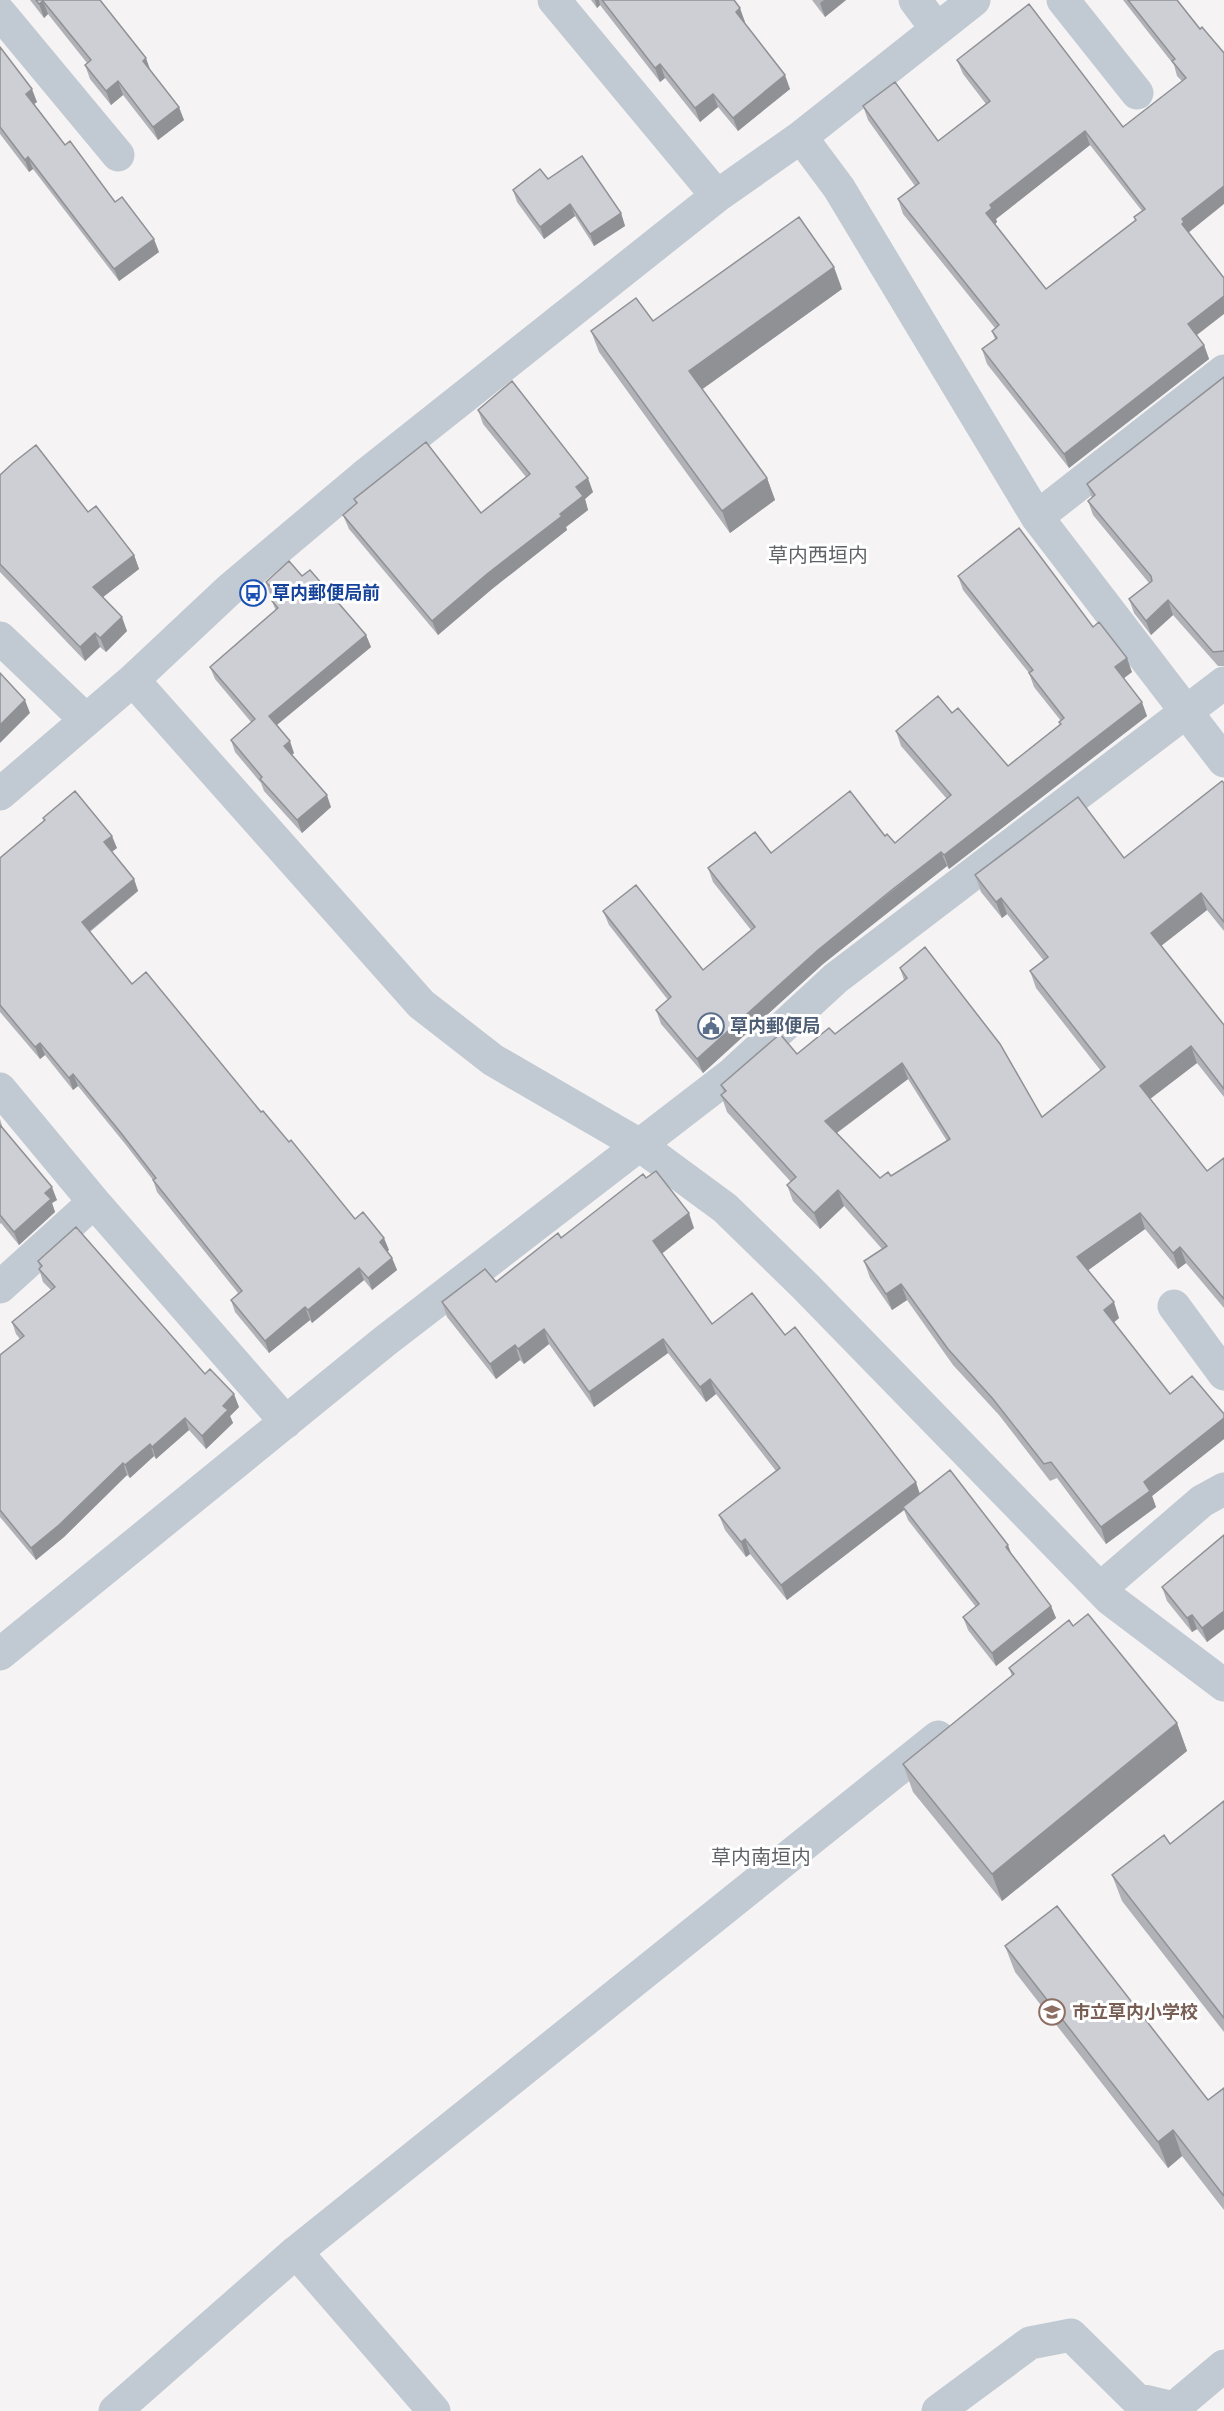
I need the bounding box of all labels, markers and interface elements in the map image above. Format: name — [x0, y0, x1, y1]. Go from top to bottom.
district label: 草内西垣内 — [768, 543, 868, 568]
bus stop icon: 草内郵便局前 — [238, 578, 268, 608]
place label: 草内郵便局前 — [272, 582, 380, 604]
public building icon: 草内郵便局 — [696, 1011, 726, 1041]
place label: 草内郵便局 — [730, 1015, 820, 1037]
district label: 草内南垣内 — [711, 1845, 811, 1870]
school or university icon: 市立草内小学校 — [1037, 1997, 1067, 2027]
place label: 市立草内小学校 — [1072, 2001, 1198, 2023]

